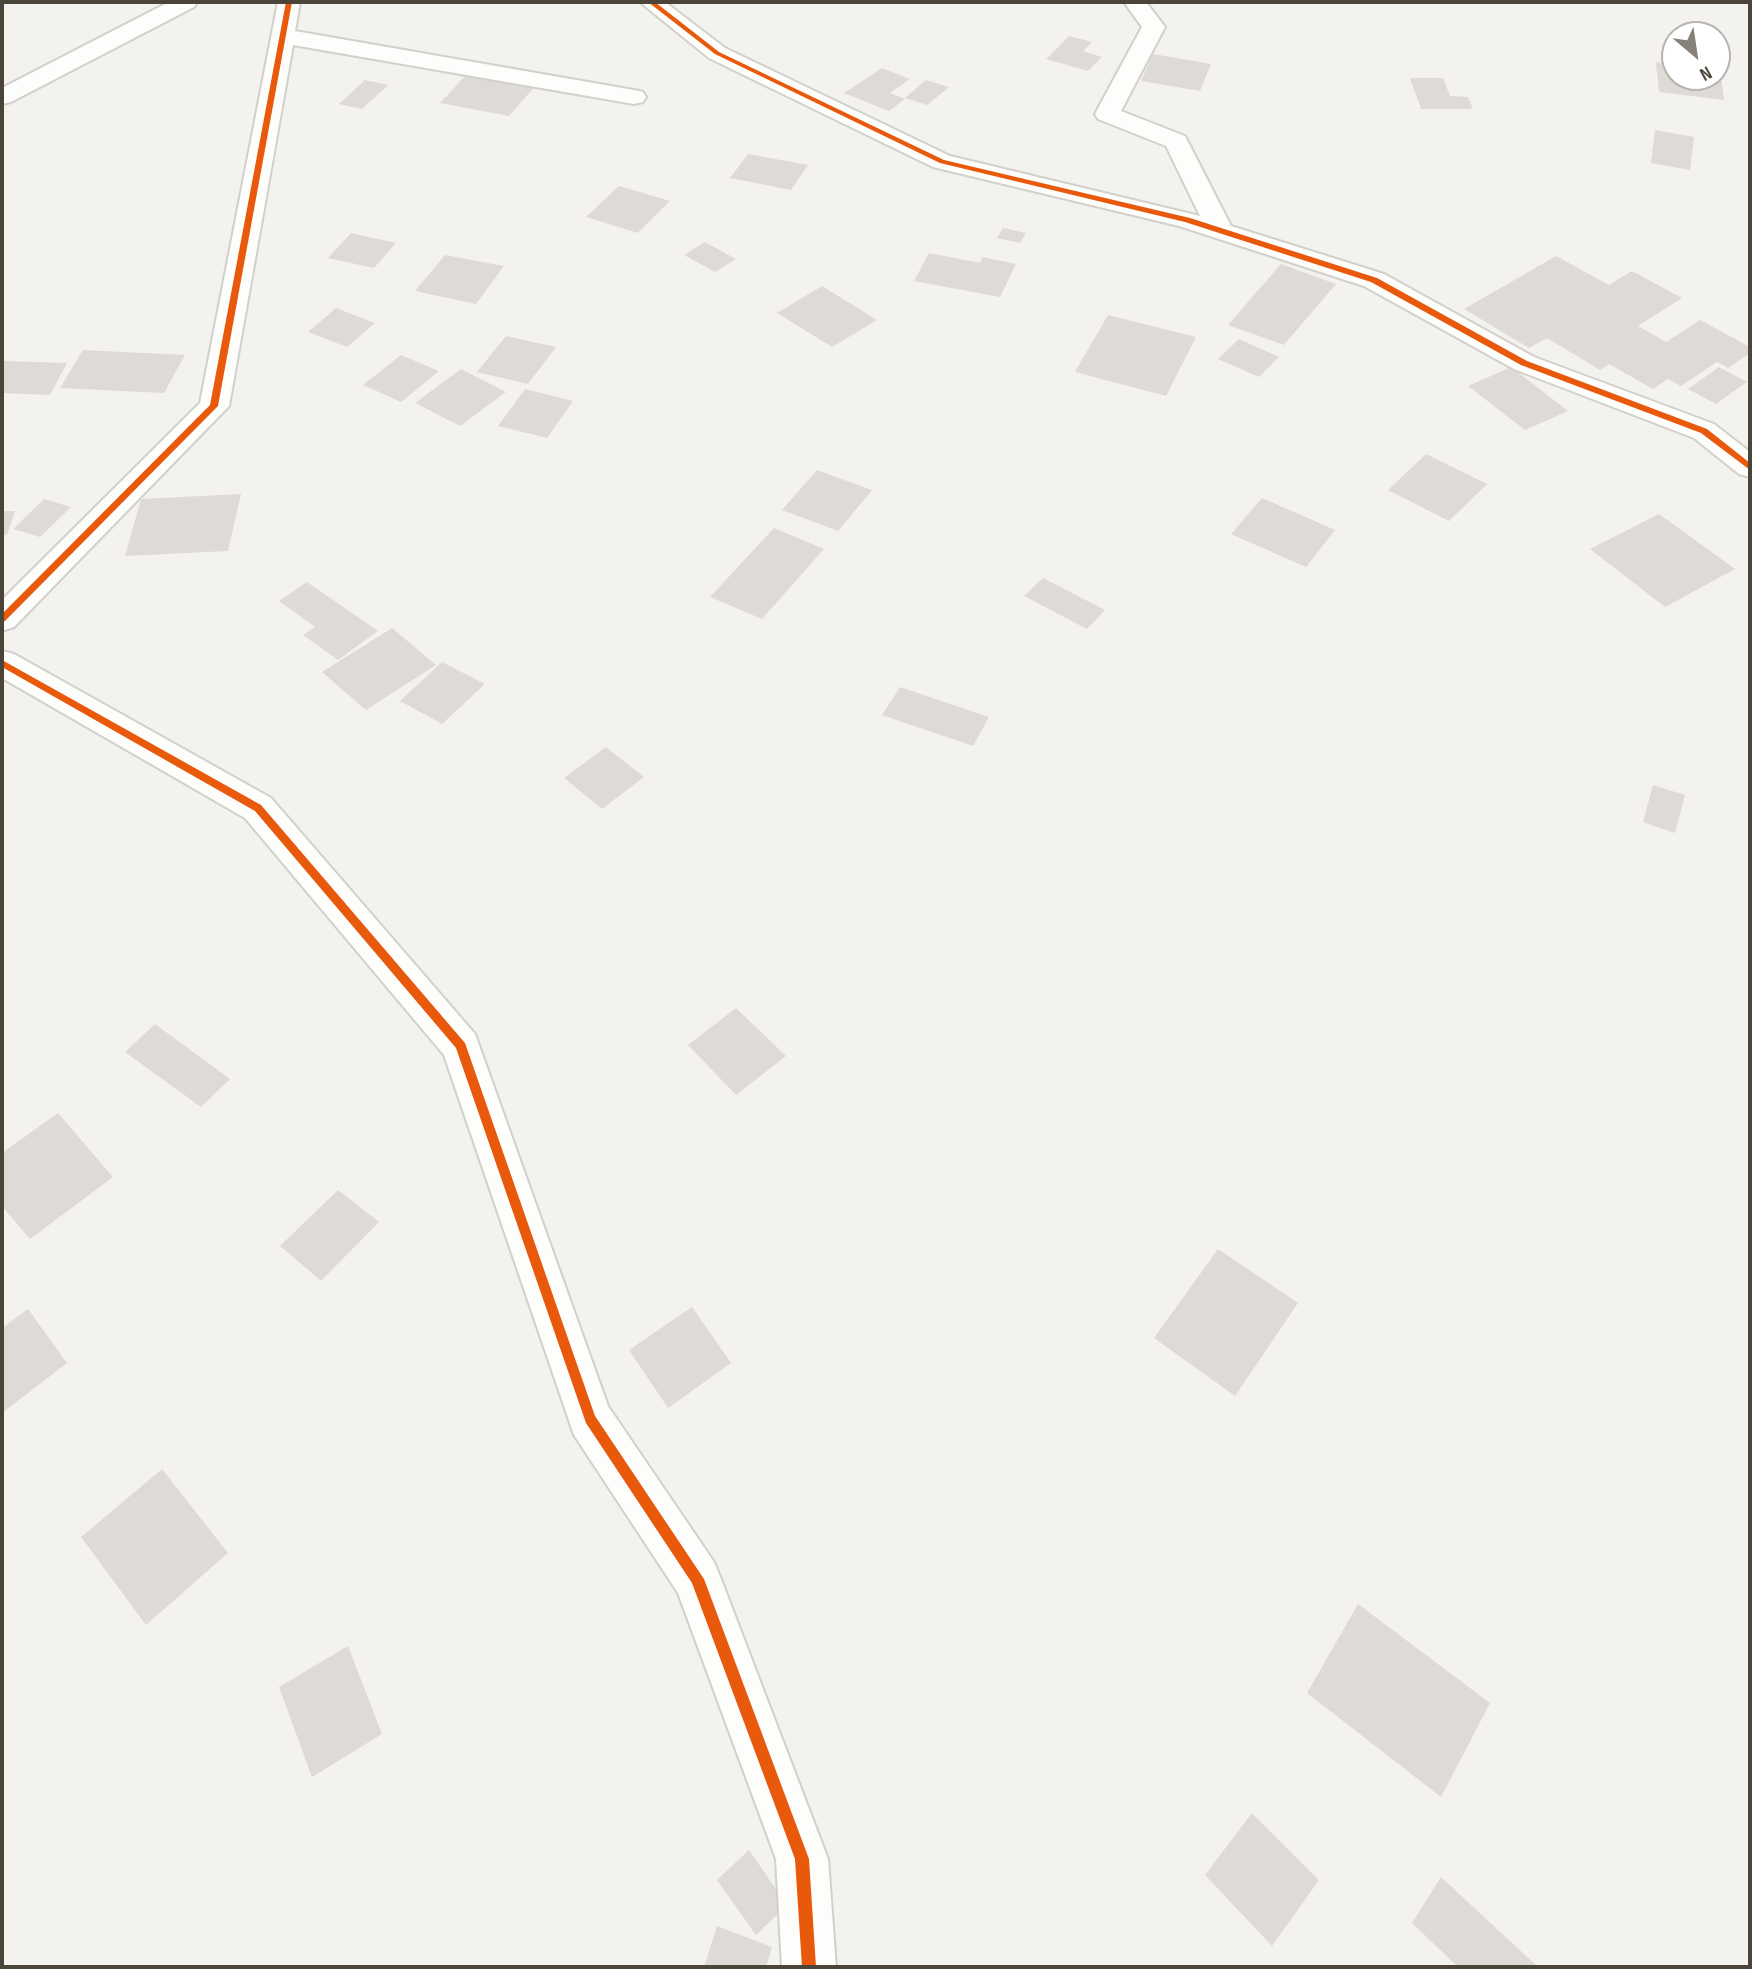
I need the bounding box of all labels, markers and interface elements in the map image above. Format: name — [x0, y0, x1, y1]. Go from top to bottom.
north arrow — [1661, 21, 1731, 91]
text: N — [1695, 61, 1715, 86]

